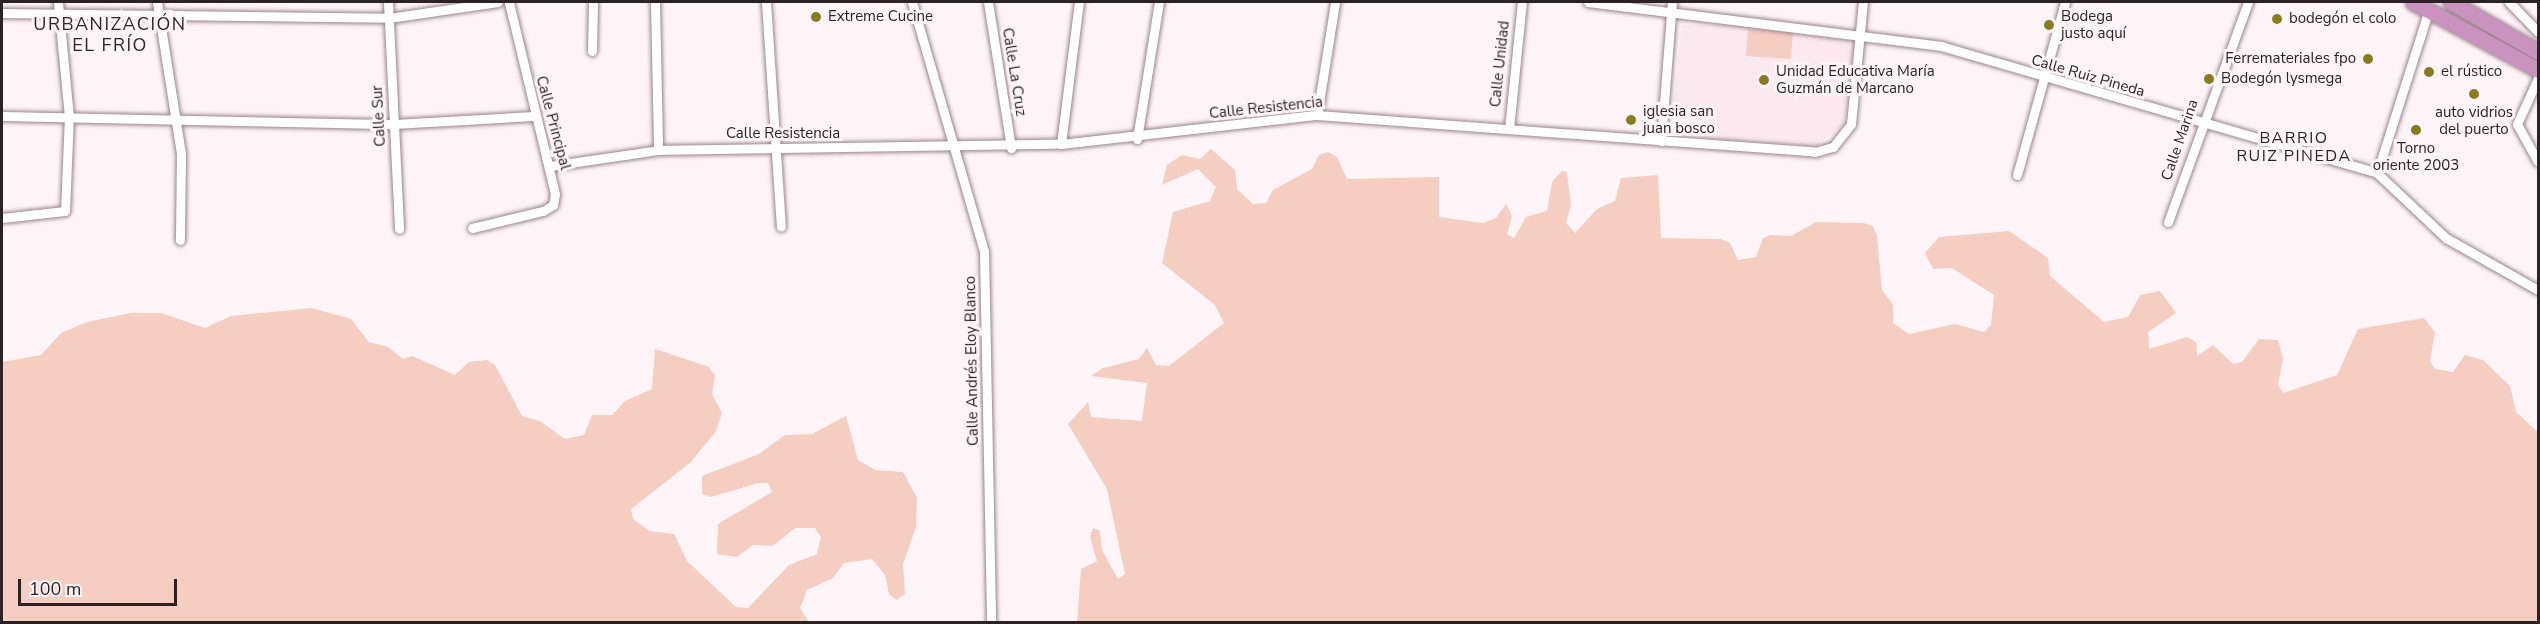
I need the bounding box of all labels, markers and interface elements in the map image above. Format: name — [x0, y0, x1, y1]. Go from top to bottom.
place label: Bodega justo aquí — [2061, 7, 2126, 42]
place label: Extreme Cucine — [828, 8, 933, 26]
marker: Extreme Cucine — [809, 10, 823, 24]
place label: bodegón el colo — [2289, 10, 2396, 28]
marker: bodegón el colo — [2270, 12, 2284, 26]
district label: URBANIZACIÓN EL FRÍO — [33, 14, 187, 57]
marker: Bodega justo aquí — [2042, 18, 2056, 32]
street label: Calle Unidad — [1487, 20, 1513, 108]
street label: Calle La Cruz — [998, 27, 1030, 117]
place label: Ferremateriales fpo — [2225, 50, 2356, 68]
street label: Calle Ruiz Pineda — [2029, 51, 2147, 101]
marker: Ferremateriales fpo — [2361, 52, 2375, 66]
place label: Unidad Educativa María Guzmán de Marcano — [1776, 62, 1935, 97]
place label: el rústico — [2441, 63, 2502, 81]
marker: el rústico — [2422, 65, 2436, 79]
place label: Bodegón lysmega — [2221, 70, 2342, 88]
marker: Bodegón lysmega — [2202, 72, 2216, 86]
marker: Unidad Educativa María Guzmán de Marcano — [1757, 73, 1771, 87]
street label: Calle Principal — [532, 74, 574, 172]
street label: Calle Sur — [368, 85, 390, 147]
marker: auto vidrios del puerto — [2467, 87, 2481, 101]
street label: Calle Resistencia — [1208, 93, 1324, 123]
street label: Calle Marina — [2158, 97, 2202, 183]
place label: iglesia san juan bosco — [1643, 102, 1715, 137]
place label: auto vidrios del puerto — [2435, 103, 2513, 138]
marker: iglesia san juan bosco — [1624, 113, 1638, 127]
marker: Torno oriente 2003 — [2409, 123, 2423, 137]
street label: Calle Resistencia — [726, 125, 840, 143]
district label: BARRIO RUIZ PINEDA — [2236, 128, 2352, 166]
place label: Torno oriente 2003 — [2373, 139, 2459, 174]
street label: Calle Andrés Eloy Blanco — [962, 276, 982, 446]
scale bar — [21, 567, 180, 605]
text: 100 m — [29, 577, 81, 601]

